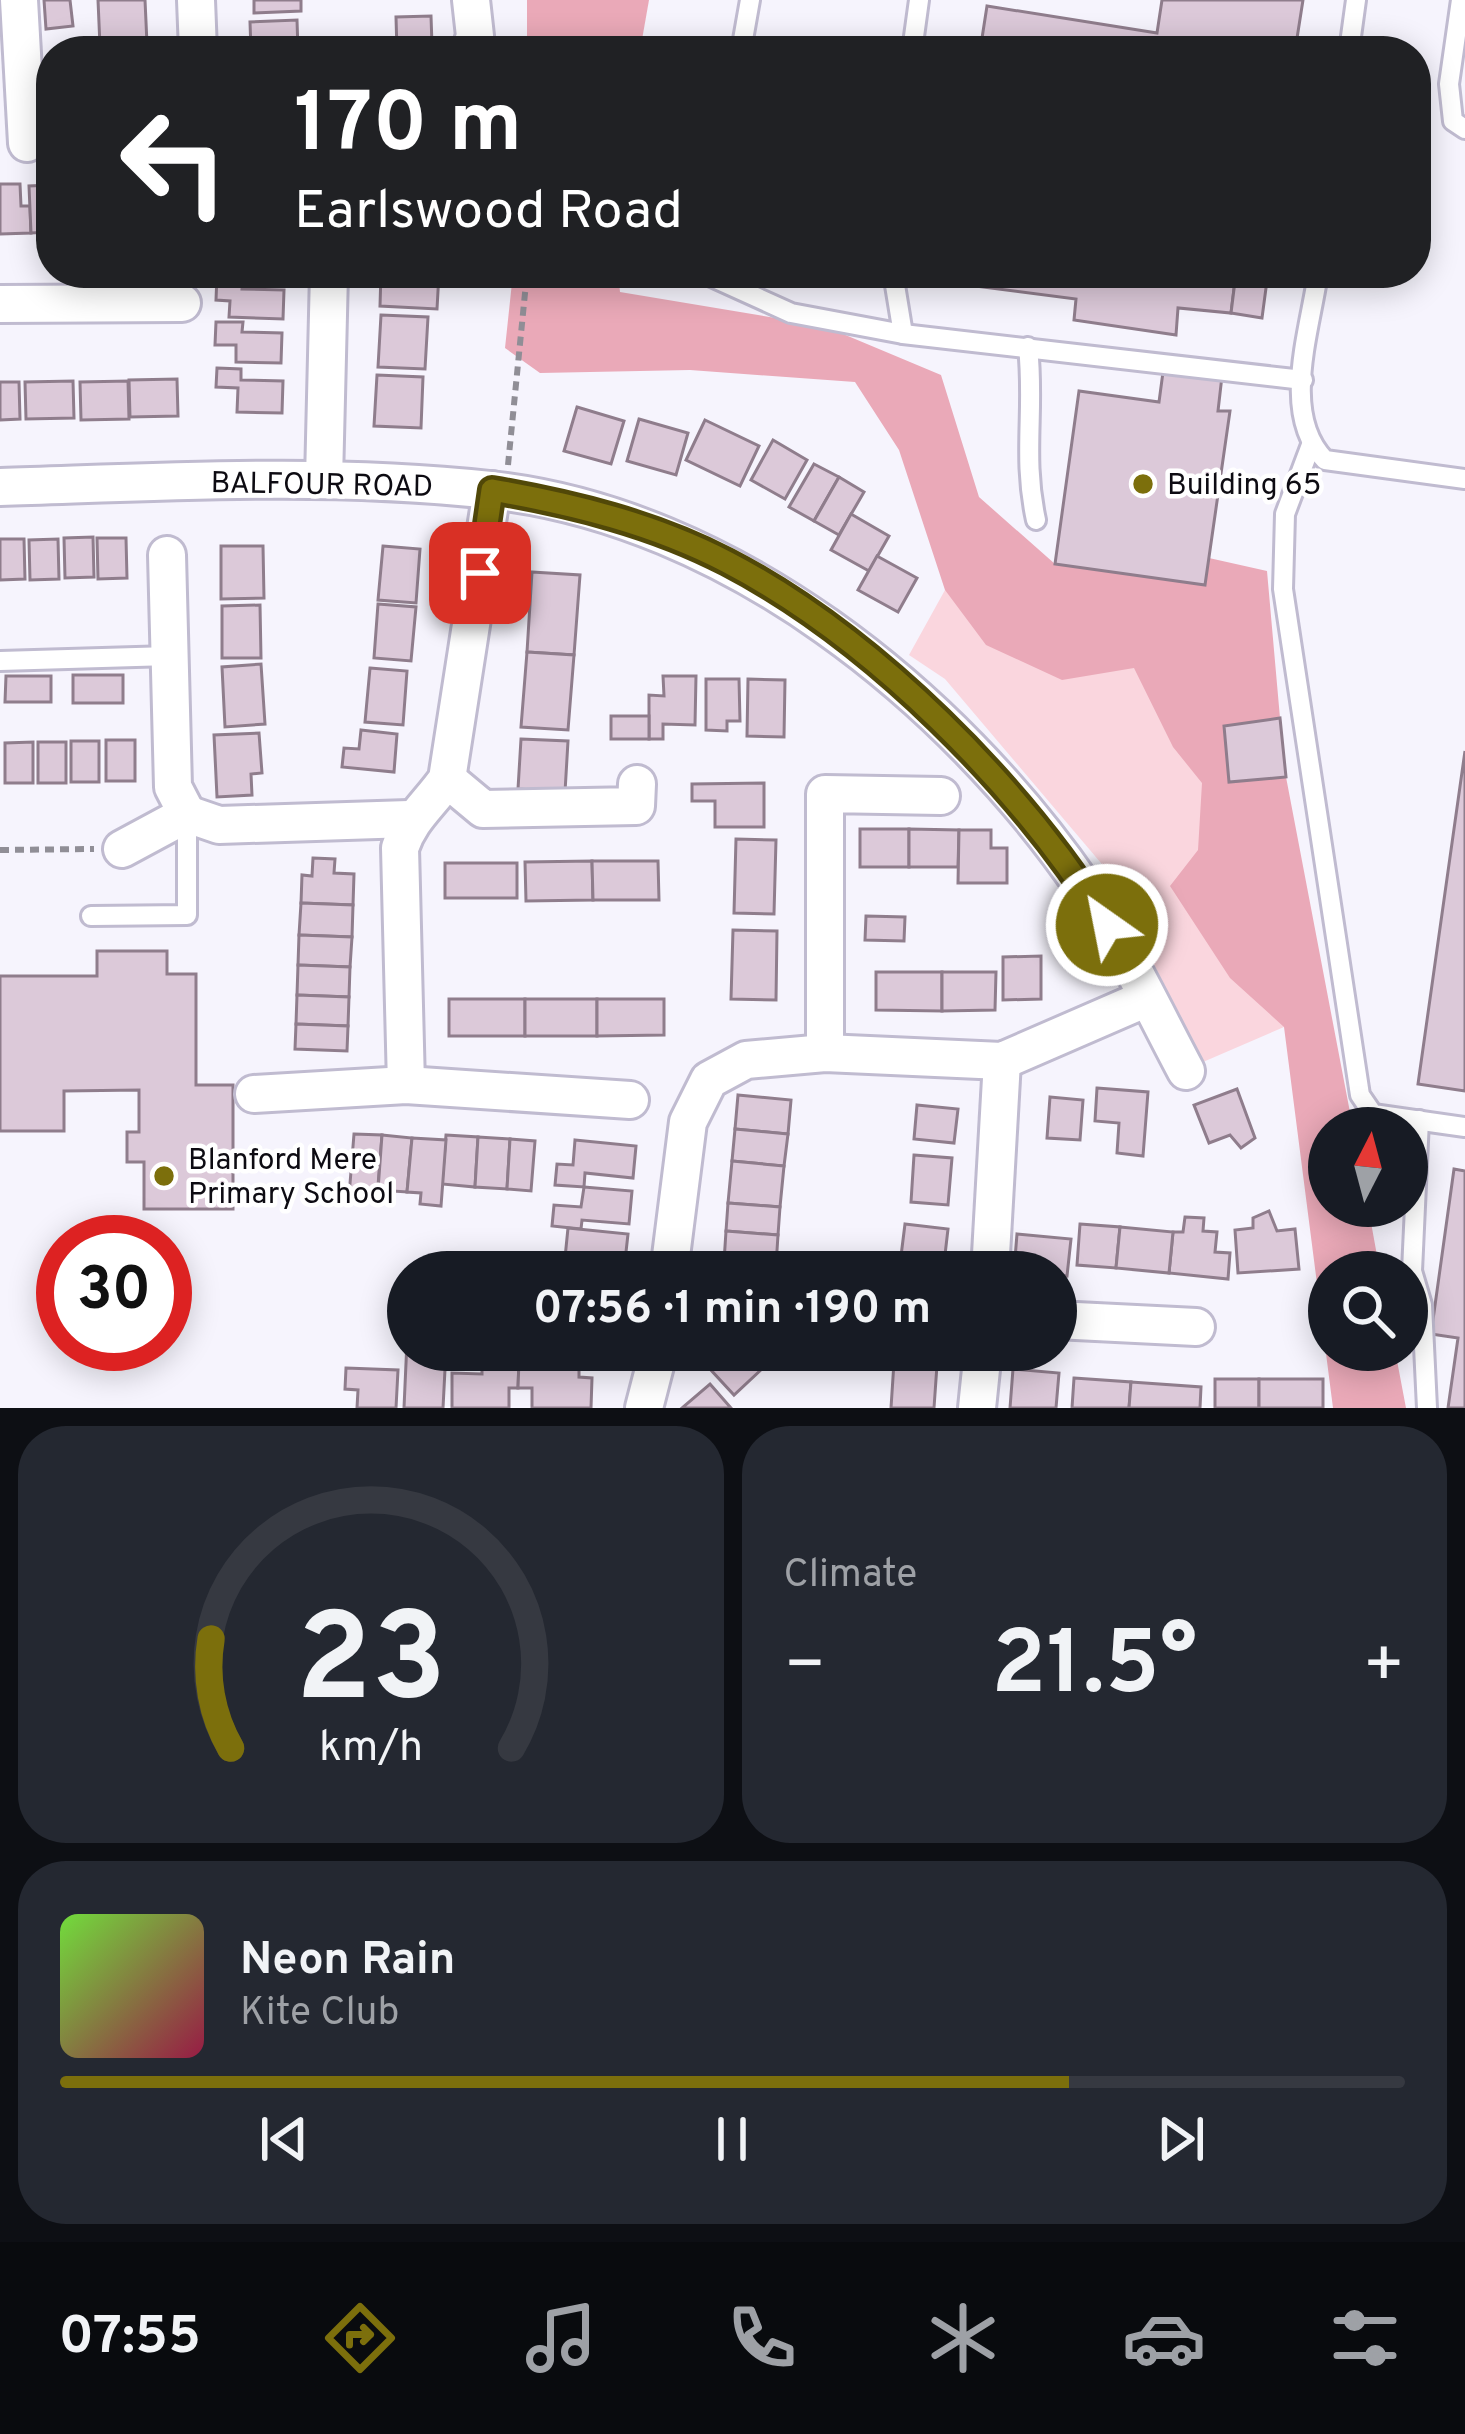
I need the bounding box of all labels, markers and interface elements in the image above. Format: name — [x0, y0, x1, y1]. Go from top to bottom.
text: 170 m — [294, 75, 522, 181]
icon: left — [96, 84, 252, 240]
text: Earlswood Road — [294, 179, 683, 248]
street label: BALFOUR ROAD — [210, 466, 434, 507]
place label: Building 65 — [1167, 468, 1321, 505]
marker: Building 65 — [1130, 471, 1156, 497]
pin — [429, 522, 531, 624]
icon: arrive — [447, 540, 513, 606]
position arrow — [1044, 862, 1170, 988]
north arrow — [1308, 1107, 1428, 1227]
map controls — [1308, 1107, 1428, 1371]
place label: Blanford Mere Primary School — [188, 1143, 394, 1214]
marker: Blanford Mere Primary School — [151, 1163, 177, 1189]
speed limit sign: 30 — [36, 1215, 192, 1371]
button: search — [1308, 1251, 1428, 1371]
text: 07:56 · 1 min · 190 m — [533, 1282, 931, 1339]
text: Climate — [784, 1552, 917, 1601]
text: 23 — [295, 1587, 446, 1745]
text: 21.5° — [991, 1612, 1197, 1725]
text: − — [784, 1627, 826, 1710]
text: + — [1362, 1627, 1405, 1710]
text: km/h — [319, 1721, 423, 1775]
text: Neon Rain — [240, 1933, 456, 1990]
text: Kite Club — [240, 1990, 399, 2039]
icon: previous — [251, 2106, 317, 2172]
icon: pause — [699, 2106, 765, 2172]
icon: next — [1148, 2106, 1214, 2172]
icon: directions — [318, 2296, 402, 2380]
icon: music — [519, 2296, 603, 2380]
icon: phone — [720, 2296, 804, 2380]
icon: climate — [921, 2296, 1005, 2380]
icon: car — [1122, 2296, 1206, 2380]
icon: filters — [1323, 2296, 1407, 2380]
text: 07:55 — [58, 2304, 201, 2373]

